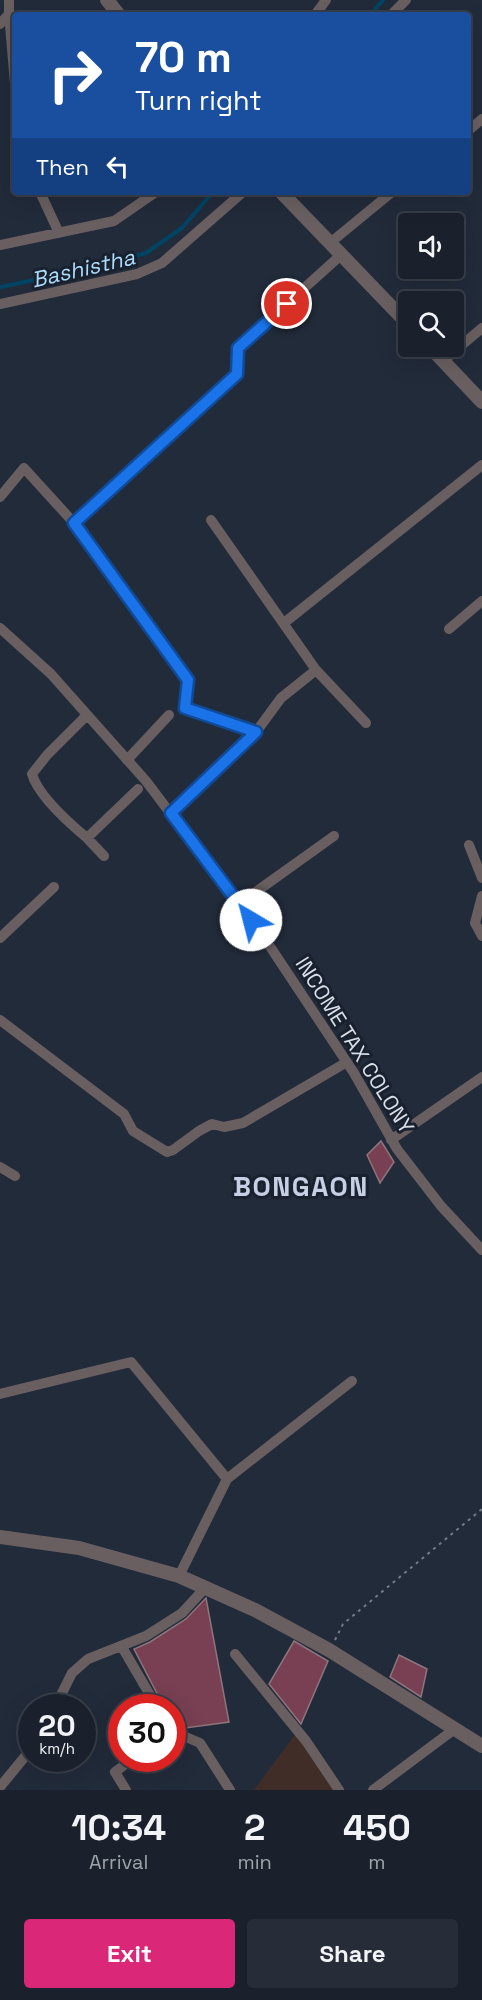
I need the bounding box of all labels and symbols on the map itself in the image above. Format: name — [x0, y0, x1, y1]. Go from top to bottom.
water label: Bashistha — [29, 242, 138, 293]
pin — [261, 278, 312, 329]
position arrow — [219, 888, 283, 952]
street label: INCOME TAX COLONY — [290, 952, 420, 1139]
district label: BONGAON — [233, 1169, 369, 1204]
speed limit sign: 30 — [108, 1694, 186, 1772]

